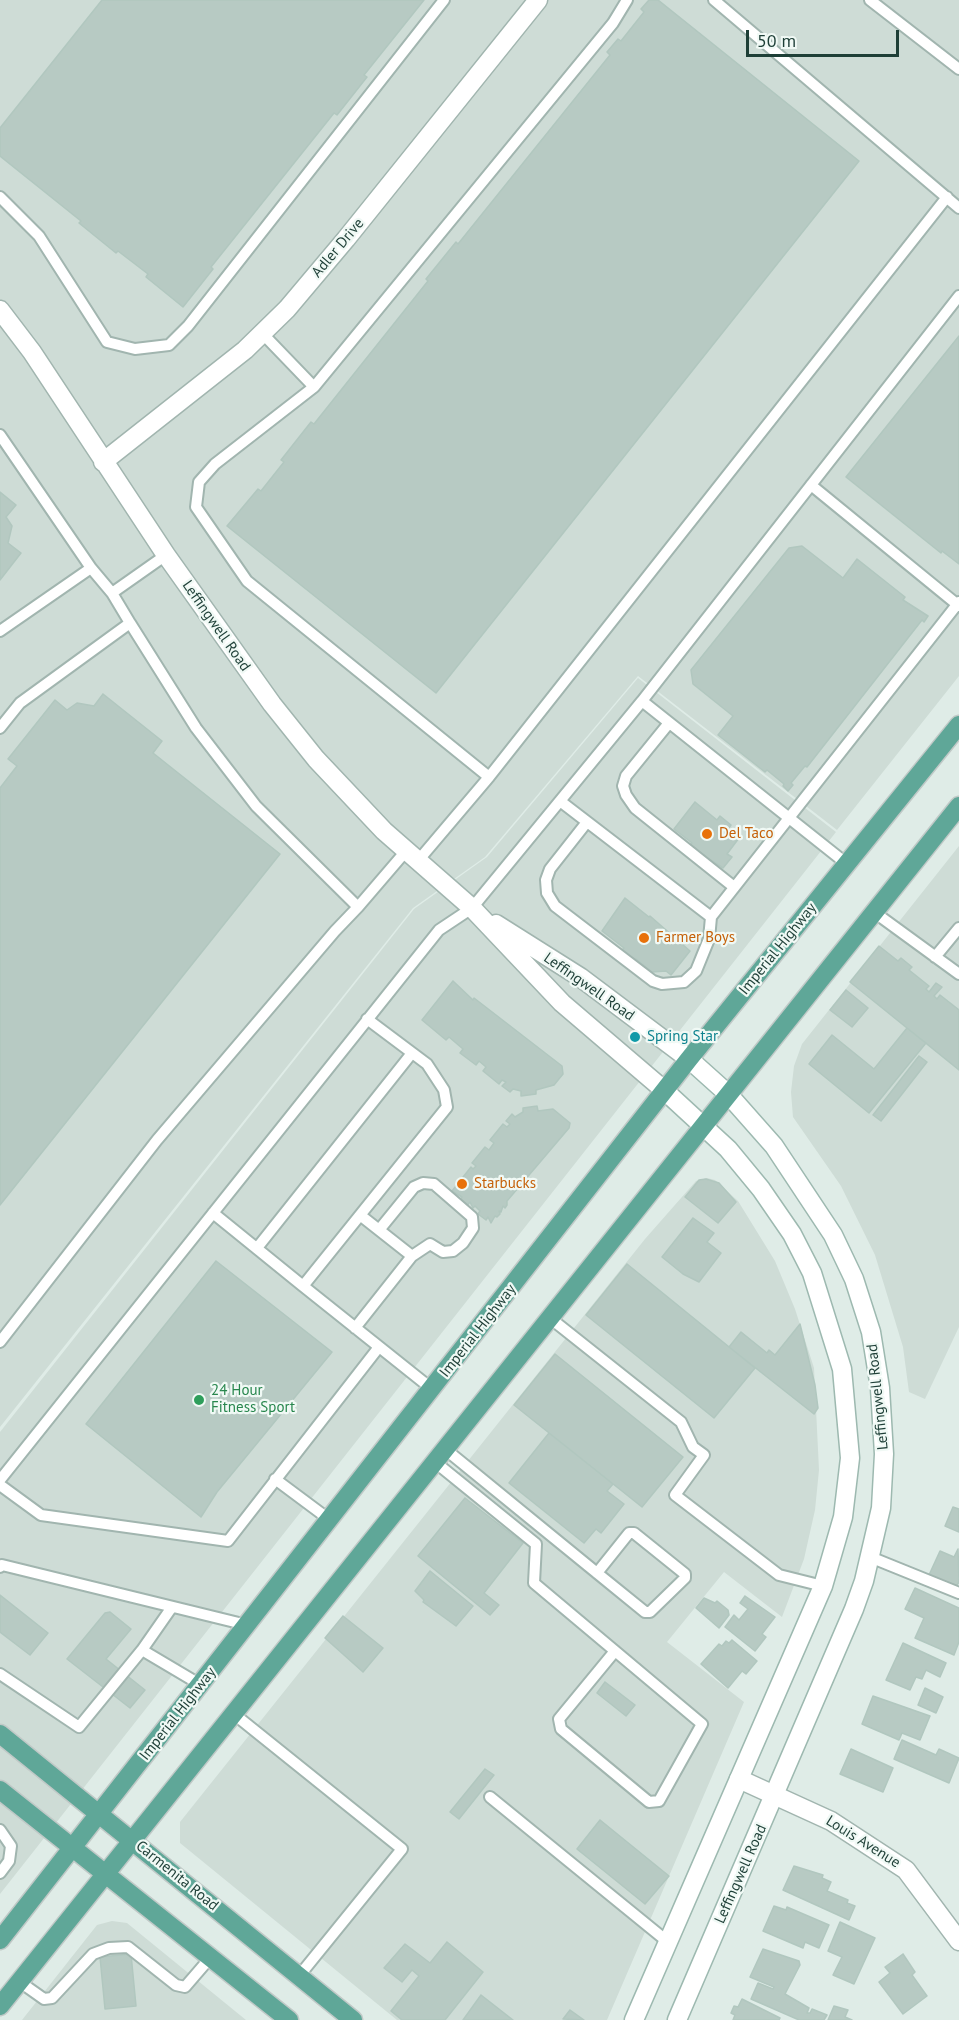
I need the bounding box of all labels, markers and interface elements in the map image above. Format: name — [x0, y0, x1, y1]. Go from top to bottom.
scale bar — [749, 18, 902, 56]
text: 50 m — [757, 29, 796, 52]
street label: Adler Drive — [308, 215, 368, 281]
street label: Leffingwell Road — [178, 577, 254, 675]
place label: Del Taco — [719, 825, 773, 843]
marker: Del Taco — [700, 827, 714, 841]
street label: Imperial Highway — [735, 899, 821, 999]
place label: Farmer Boys — [656, 929, 735, 947]
marker: Farmer Boys — [637, 931, 651, 945]
street label: Leffingwell Road — [540, 949, 638, 1025]
place label: Spring Star — [647, 1028, 718, 1046]
marker: Spring Star — [628, 1030, 642, 1044]
place label: Starbucks — [474, 1175, 536, 1193]
marker: Starbucks — [455, 1177, 469, 1191]
street label: Imperial Highway — [436, 1281, 520, 1381]
street label: Leffingwell Road — [863, 1343, 893, 1451]
place label: 24 Hour Fitness Sport — [211, 1382, 295, 1417]
marker: 24 Hour Fitness Sport — [192, 1393, 206, 1407]
street label: Imperial Highway — [136, 1664, 220, 1764]
street label: Louis Avenue — [823, 1812, 903, 1872]
street label: Leffingwell Road — [711, 1822, 771, 1926]
street label: Carmenita Road — [132, 1837, 222, 1915]

